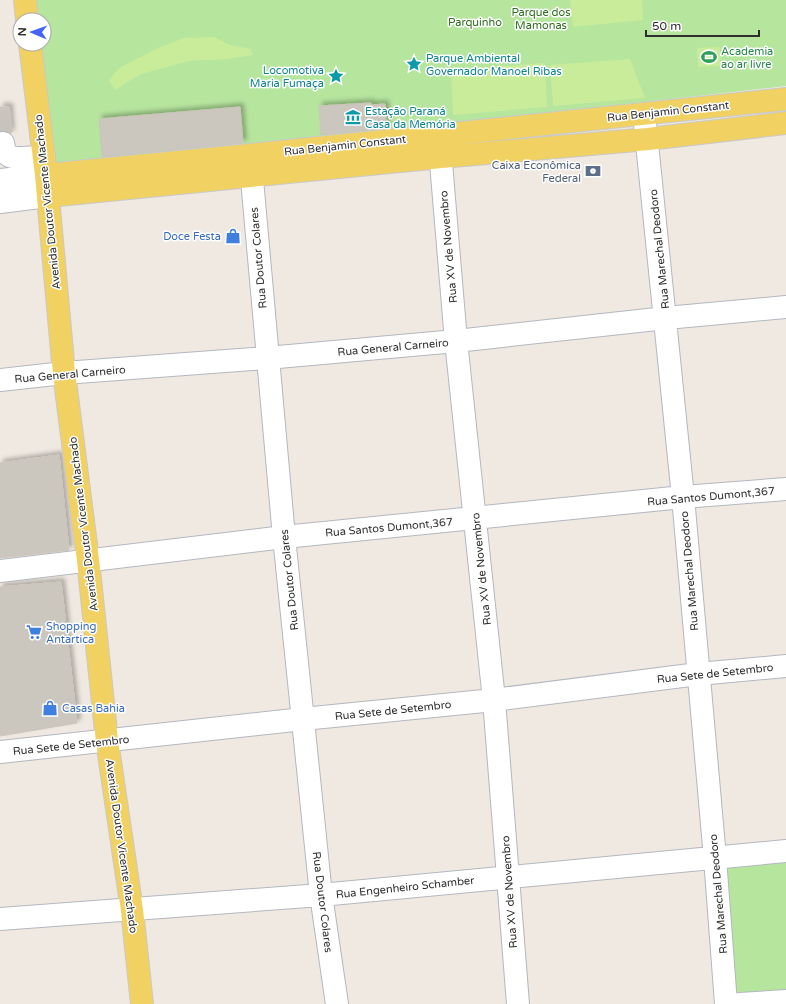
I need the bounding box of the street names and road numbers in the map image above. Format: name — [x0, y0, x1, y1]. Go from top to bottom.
street label: Rua Benjamin Constant — [606, 99, 730, 124]
street label: Avenida Doutor Vicente Machado — [32, 114, 63, 290]
street label: Rua Benjamin Constant — [283, 133, 407, 158]
street label: Rua Marechal Deodoro — [647, 188, 672, 309]
street label: Rua XV de Novembro — [437, 190, 460, 304]
street label: Rua Doutor Colares — [248, 207, 269, 309]
street label: Rua General Carneiro — [337, 336, 449, 359]
street label: Rua General Carneiro — [14, 363, 126, 386]
street label: Avenida Doutor Vicente Machado — [66, 436, 101, 612]
street label: Rua Santos Dumont,367 — [647, 484, 775, 509]
street label: Rua Marechal Deodoro — [678, 510, 701, 631]
street label: Rua XV de Novembro — [469, 512, 494, 626]
street label: Rua Santos Dumont,367 — [325, 515, 453, 540]
street label: Rua Doutor Colares — [278, 529, 301, 631]
street label: Rua Sete de Setembro — [656, 661, 774, 686]
street label: Rua Sete de Setembro — [334, 698, 452, 723]
street label: Rua Sete de Setembro — [12, 733, 130, 758]
street label: Avenida Doutor Vicente Machado — [103, 758, 140, 934]
street label: Rua Marechal Deodoro — [707, 833, 730, 954]
street label: Rua XV de Novembro — [499, 835, 520, 949]
street label: Rua Doutor Colares — [310, 851, 335, 953]
street label: Rua Engenheiro Schamber — [335, 874, 476, 901]

